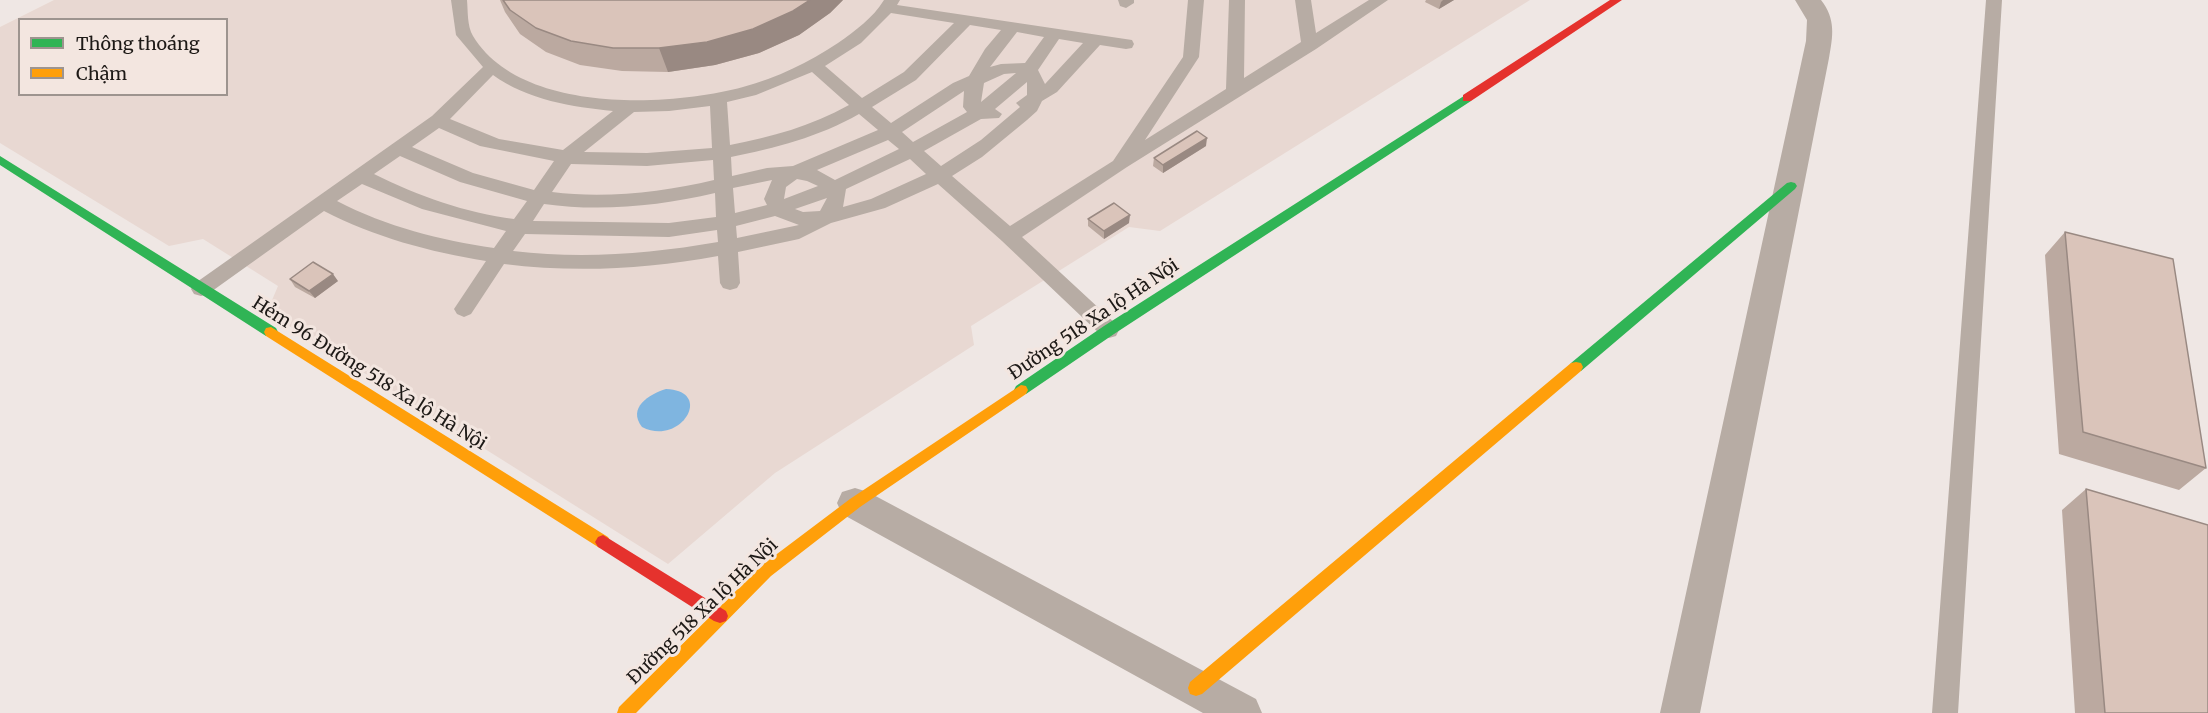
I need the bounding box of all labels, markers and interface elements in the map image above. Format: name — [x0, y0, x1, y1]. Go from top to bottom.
legend — [18, 18, 228, 96]
text: Thông thoáng — [76, 32, 200, 55]
text: Chậm — [76, 62, 127, 85]
street label: Đường 518 Xa lộ Hà Nội — [1005, 255, 1183, 385]
street label: Hẻm 96 Đường 518 Xa lộ Hà Nội — [248, 293, 490, 455]
street label: Đường 518 Xa lộ Hà Nội — [623, 535, 783, 689]

